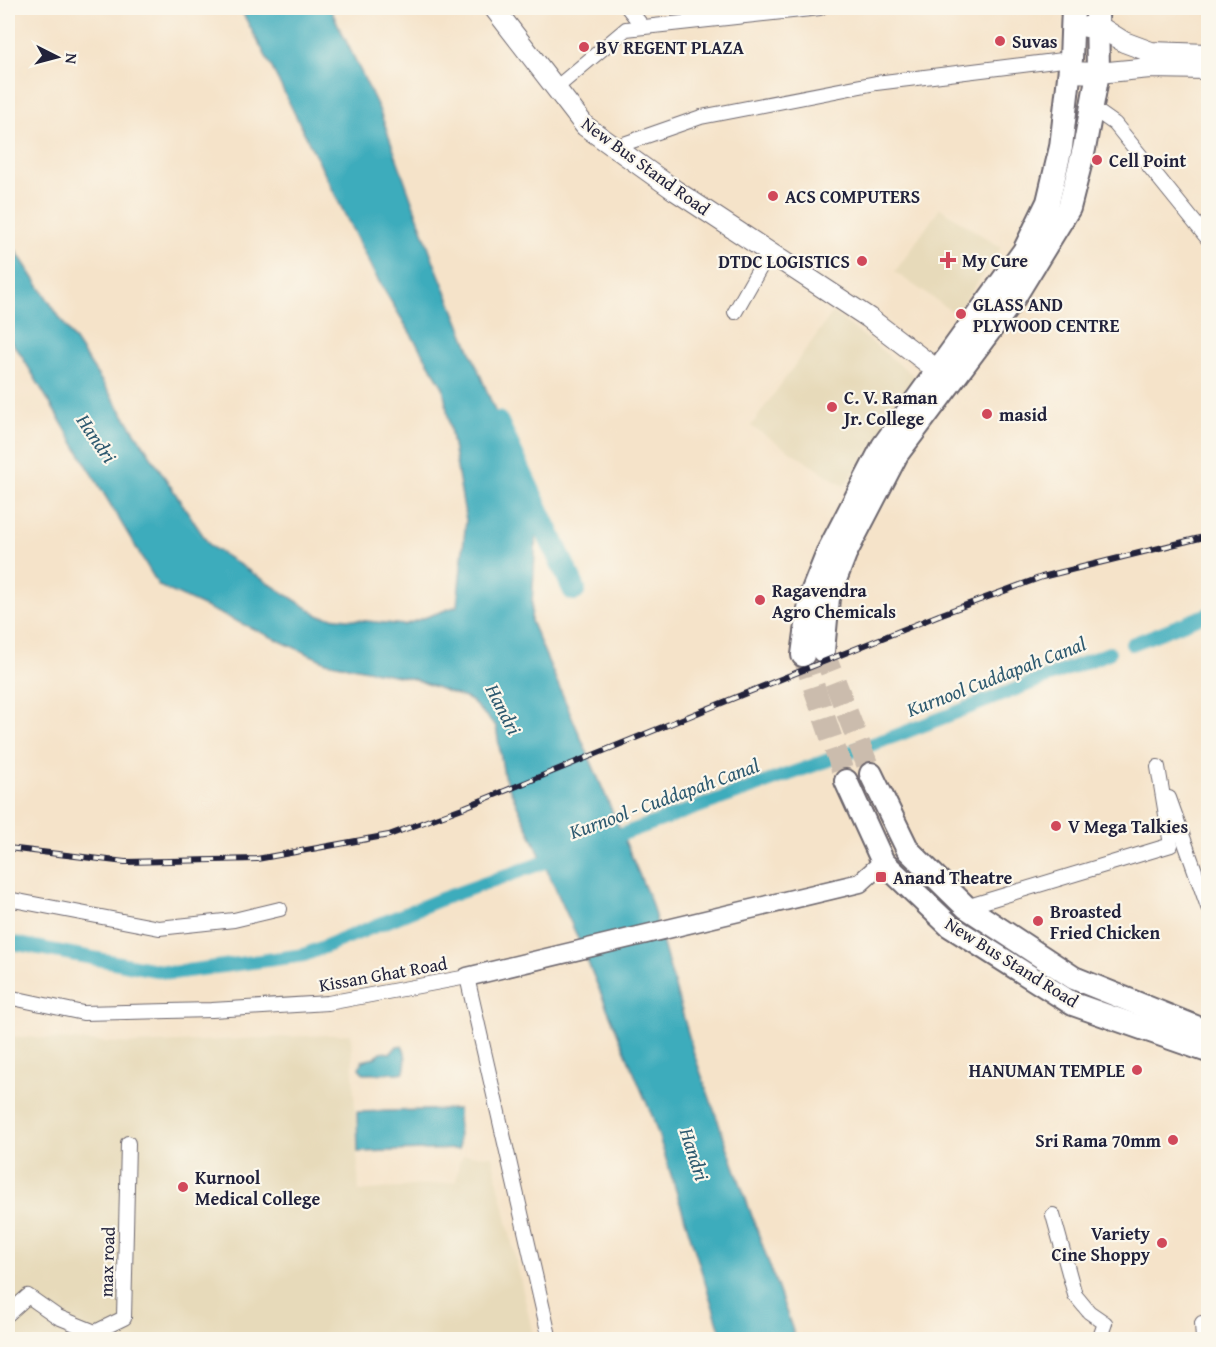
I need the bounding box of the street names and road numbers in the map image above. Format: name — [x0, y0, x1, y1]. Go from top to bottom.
street label: New Bus Stand Road — [576, 110, 716, 222]
street label: New Bus Stand Road — [940, 910, 1084, 1014]
street label: Kissan Ghat Road — [317, 949, 450, 999]
street label: max road — [92, 1226, 122, 1298]

